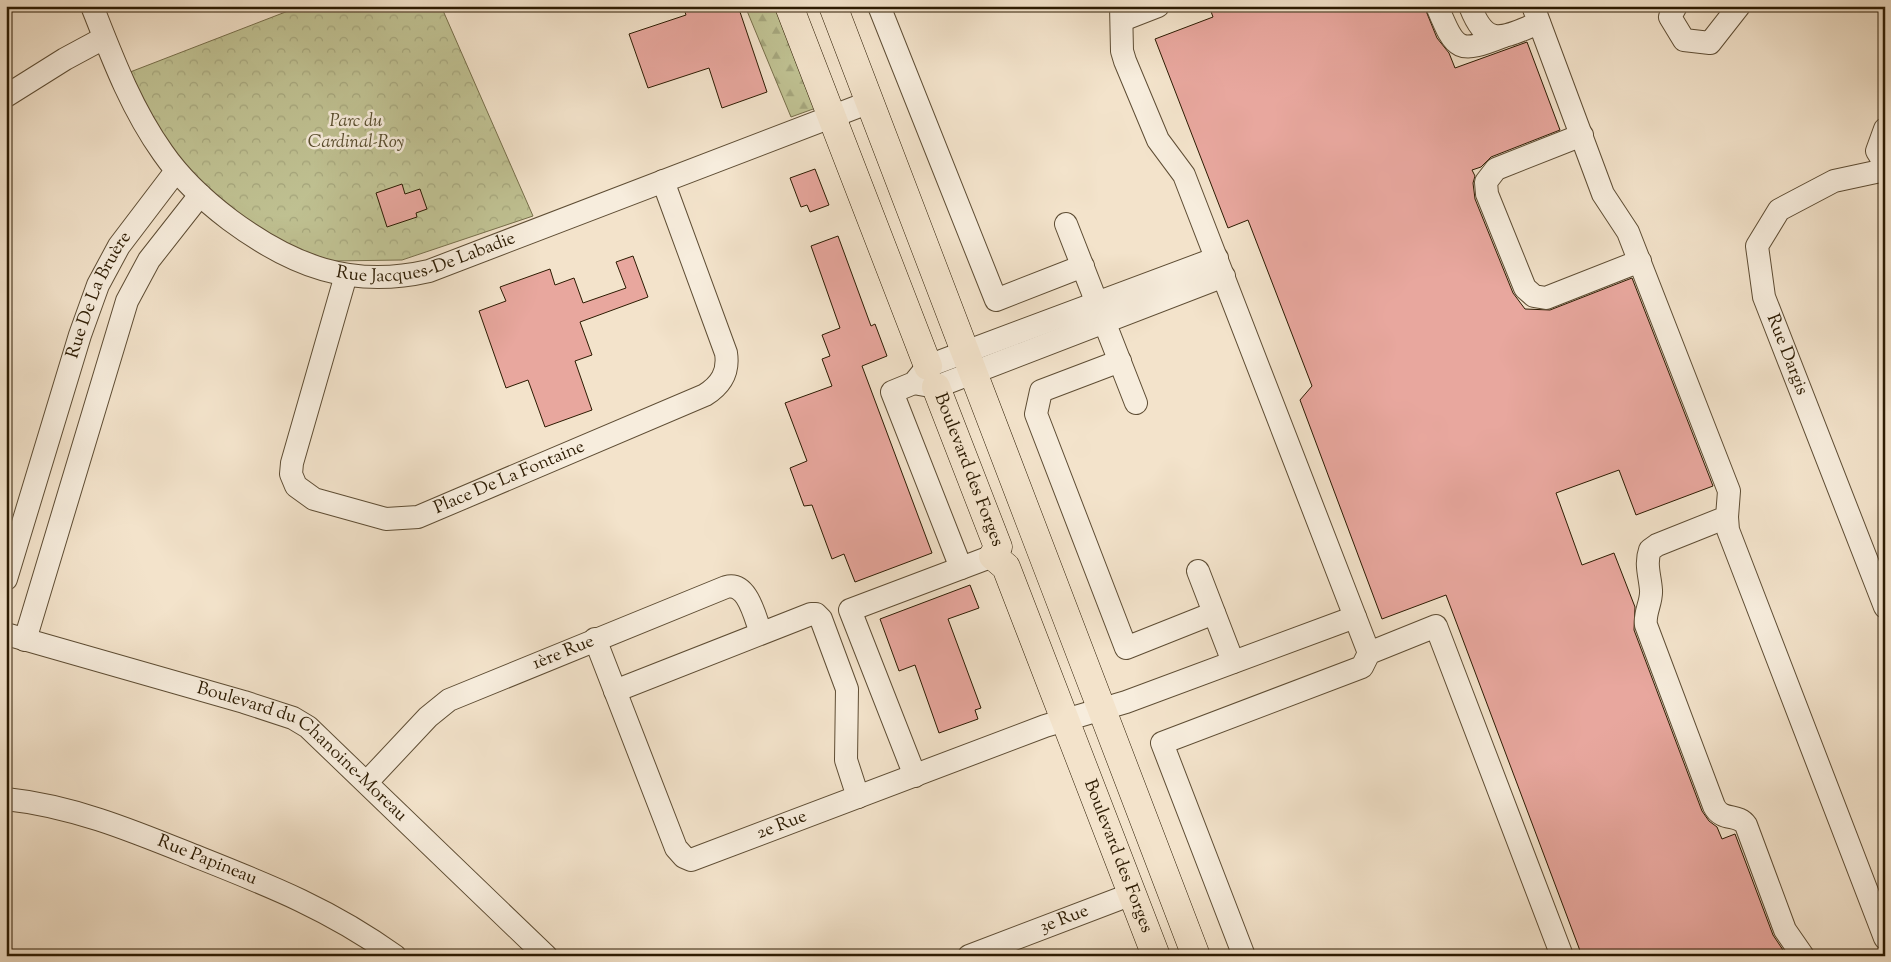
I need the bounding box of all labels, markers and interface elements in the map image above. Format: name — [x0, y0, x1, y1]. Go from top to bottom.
park label: Parc du Cardinal-Roy — [308, 109, 404, 156]
street label: Rue De La Bruère — [61, 226, 138, 362]
street label: Rue Jacques-De Labadie — [334, 226, 519, 290]
street label: Rue Dargis — [1759, 310, 1814, 399]
street label: Boulevard des Forges — [927, 389, 1010, 550]
street label: Place De La Fontaine — [430, 435, 589, 522]
street label: 1ère Rue — [529, 629, 598, 677]
street label: Boulevard du Chanoine-Moreau — [194, 676, 413, 828]
street label: Boulevard des Forges — [1076, 776, 1159, 937]
street label: 2e Rue — [753, 804, 811, 847]
street label: Rue Papineau — [153, 829, 261, 893]
street label: 3e Rue — [1036, 899, 1093, 941]

